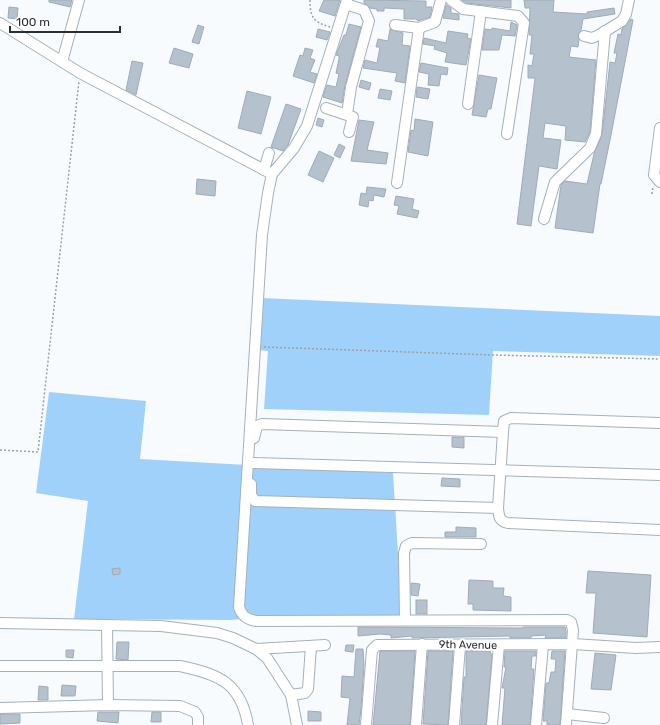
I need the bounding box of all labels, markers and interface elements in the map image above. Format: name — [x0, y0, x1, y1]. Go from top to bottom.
scale bar — [10, 8, 120, 34]
text: 100 m — [16, 15, 50, 29]
street label: 9th Avenue — [439, 638, 497, 652]

